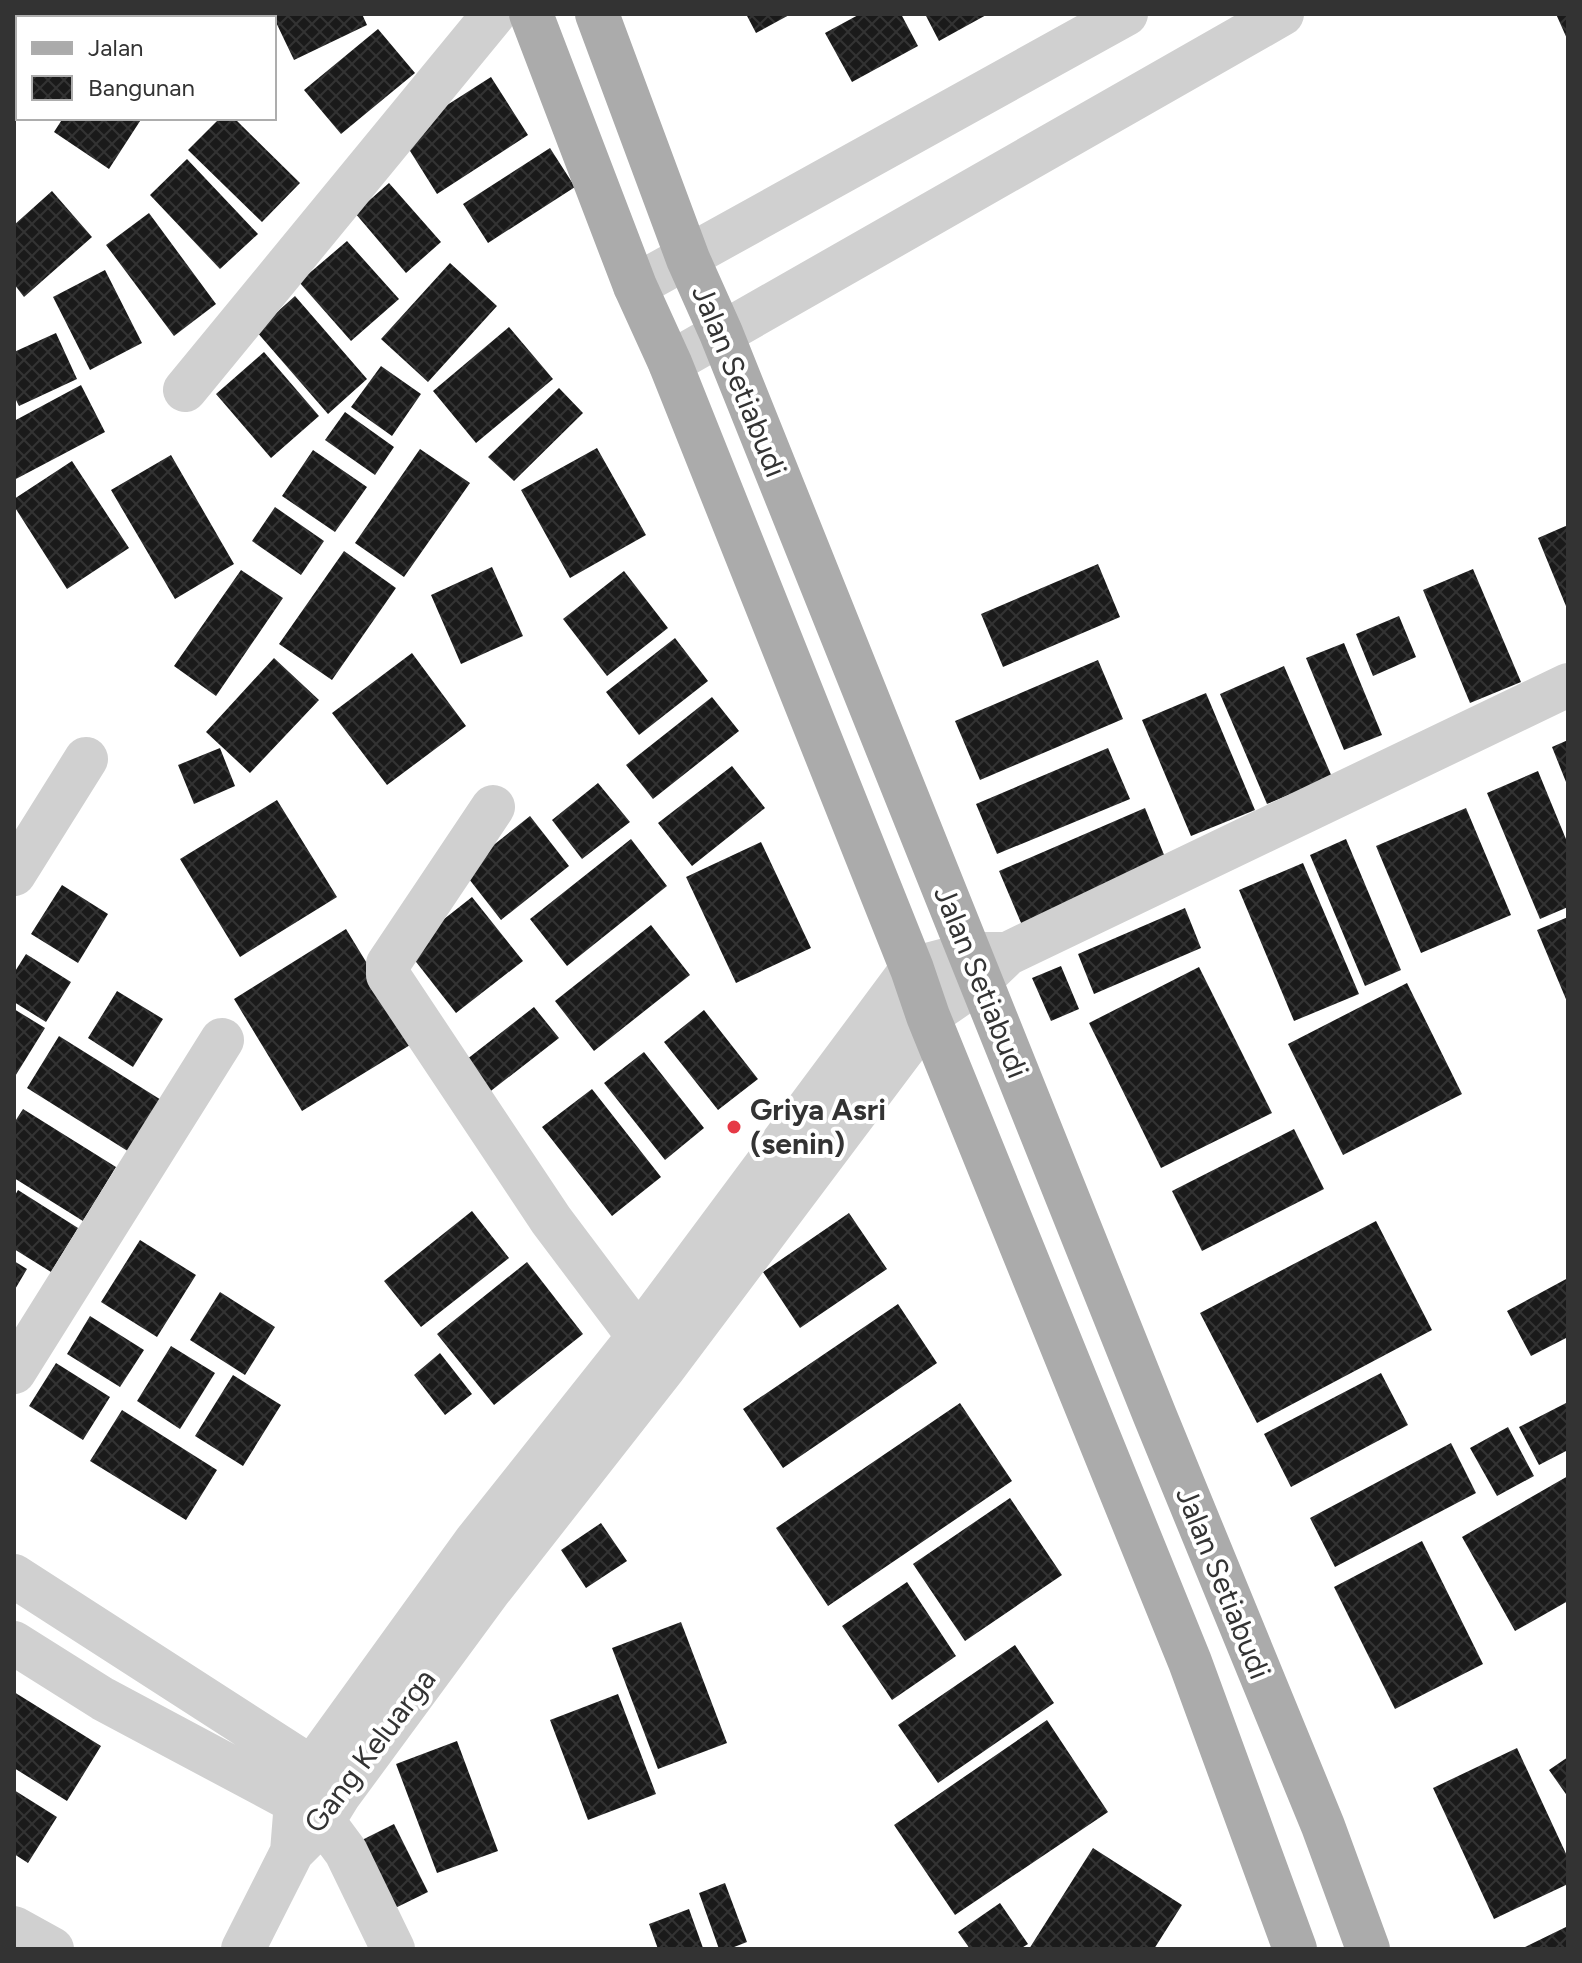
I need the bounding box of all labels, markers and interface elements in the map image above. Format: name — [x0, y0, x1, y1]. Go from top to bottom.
legend — [16, 16, 276, 120]
text: Jalan — [88, 33, 144, 62]
text: Bangunan — [88, 73, 195, 102]
street label: Jalan Setiabudi — [684, 279, 795, 482]
street label: Jalan Setiabudi — [926, 880, 1037, 1083]
place label: Griya Asri (senin) — [750, 1091, 886, 1162]
marker: Griya Asri (senin) — [725, 1118, 743, 1136]
street label: Jalan Setiabudi — [1168, 1481, 1279, 1684]
street label: Gang Keluarga — [296, 1661, 443, 1840]

